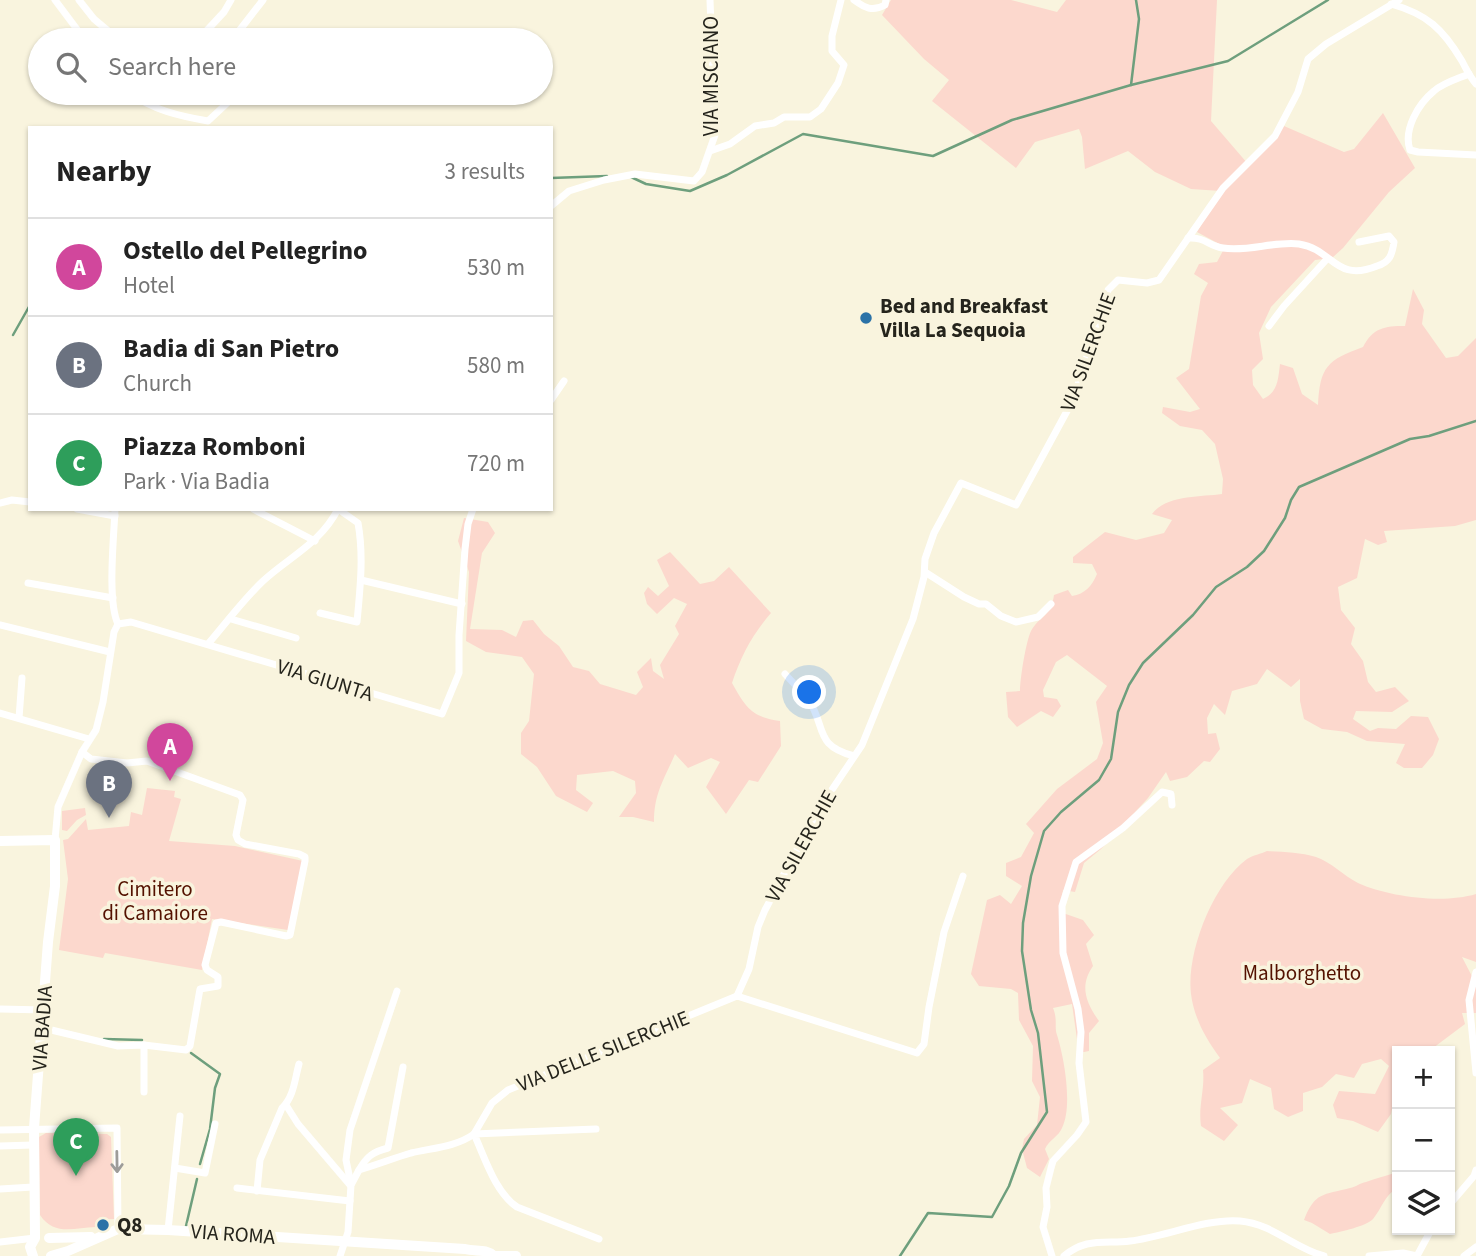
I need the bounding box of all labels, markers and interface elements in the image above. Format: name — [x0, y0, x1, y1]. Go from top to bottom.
street label: VIA MISCIANO — [696, 16, 726, 136]
search box — [28, 28, 553, 105]
icon: search — [52, 48, 90, 86]
text: Search here — [108, 48, 236, 85]
text: Nearby — [56, 150, 151, 193]
text: 3 results — [445, 155, 525, 188]
text: Ostello del Pellegrino — [123, 232, 367, 269]
text: A — [72, 251, 86, 284]
text: 530 m — [467, 251, 525, 284]
text: Hotel — [123, 269, 175, 302]
street label: VIA SILERCHIE — [1053, 289, 1123, 415]
place label: Bed and Breakfast Villa La Sequoia — [879, 291, 1048, 345]
marker: Bed and Breakfast Villa La Sequoia — [858, 310, 874, 326]
text: Badia di San Pietro — [123, 330, 339, 367]
text: B — [72, 349, 86, 382]
text: 580 m — [467, 349, 525, 382]
text: Church — [123, 367, 192, 400]
text: Piazza Romboni — [123, 428, 306, 465]
text: C — [72, 447, 86, 480]
text: 720 m — [467, 447, 525, 480]
text: Park · Via Badia — [123, 465, 270, 498]
street label: VIA GIUNTA — [273, 651, 377, 709]
your location — [792, 675, 826, 709]
pin: A — [147, 723, 193, 781]
pin: B — [86, 760, 132, 818]
street label: VIA SILERCHIE — [758, 784, 844, 908]
park label: Cimitero di Camaiore — [102, 874, 208, 928]
park label: Malborghetto — [1243, 958, 1361, 988]
street label: VIA BADIA — [24, 984, 60, 1072]
street label: VIA DELLE SILERCHIE — [512, 1003, 694, 1099]
map controls — [1392, 1046, 1455, 1235]
button: + — [1392, 1046, 1455, 1109]
button: − — [1392, 1109, 1455, 1172]
pin: C — [53, 1118, 99, 1176]
one-way arrow — [111, 1150, 124, 1173]
button: layers — [1392, 1172, 1455, 1235]
place label: Q8 — [117, 1210, 142, 1240]
street label: VIA ROMA — [190, 1216, 277, 1252]
marker: Q8 — [95, 1217, 111, 1233]

